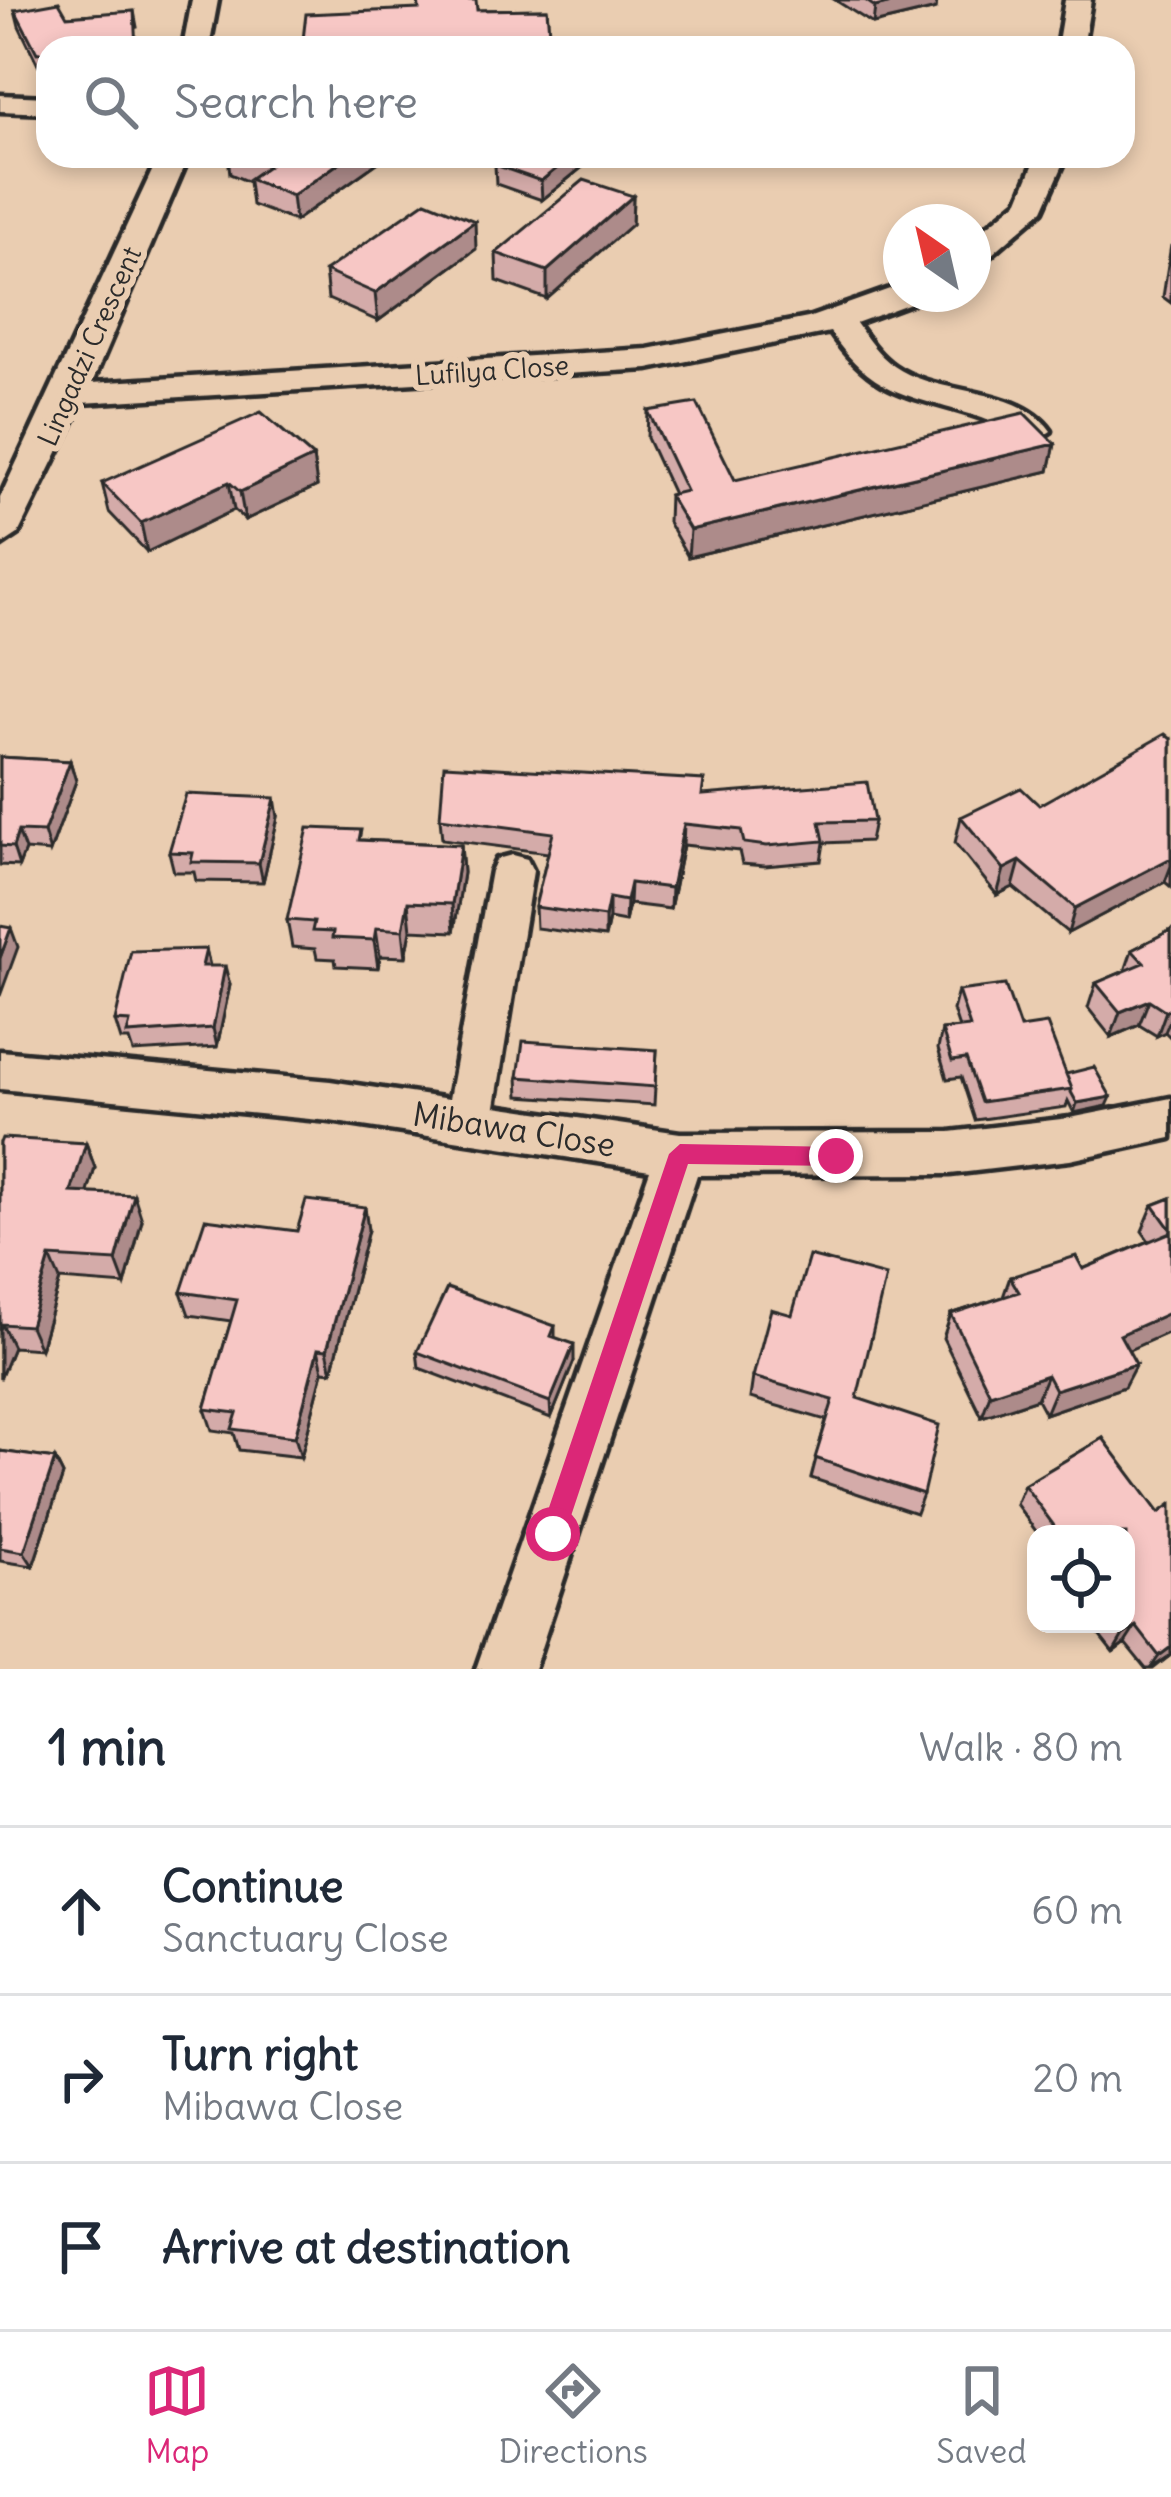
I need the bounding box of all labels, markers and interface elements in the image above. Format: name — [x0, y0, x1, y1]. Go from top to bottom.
search box — [36, 36, 1135, 168]
icon: search — [78, 69, 144, 135]
text: Search here — [174, 74, 418, 130]
north arrow — [883, 204, 991, 312]
street label: Lingadzi Crescent — [30, 241, 148, 451]
street label: Lufilya Close — [414, 348, 570, 392]
street label: Mibawa Close — [410, 1092, 618, 1166]
route end — [809, 1129, 863, 1183]
route start — [526, 1507, 580, 1561]
map controls — [1027, 1525, 1135, 1633]
button: locate — [1027, 1525, 1135, 1633]
text: 1 min — [48, 1715, 166, 1779]
text: Walk · 80 m — [919, 1723, 1123, 1772]
text: Continue — [162, 1858, 344, 1914]
icon: ahead — [48, 1878, 114, 1944]
text: 60 m — [1031, 1886, 1123, 1935]
text: Sanctuary Close — [162, 1914, 449, 1963]
text: Turn right — [162, 2026, 358, 2082]
icon: right — [48, 2046, 114, 2112]
text: 20 m — [1032, 2054, 1123, 2103]
text: Mibawa Close — [162, 2082, 403, 2131]
icon: arrive — [48, 2214, 114, 2280]
text: Arrive at destination — [162, 2219, 571, 2275]
tab: Map — [144, 2358, 210, 2472]
tab: Directions — [499, 2358, 648, 2472]
tab: Saved — [936, 2358, 1027, 2472]

